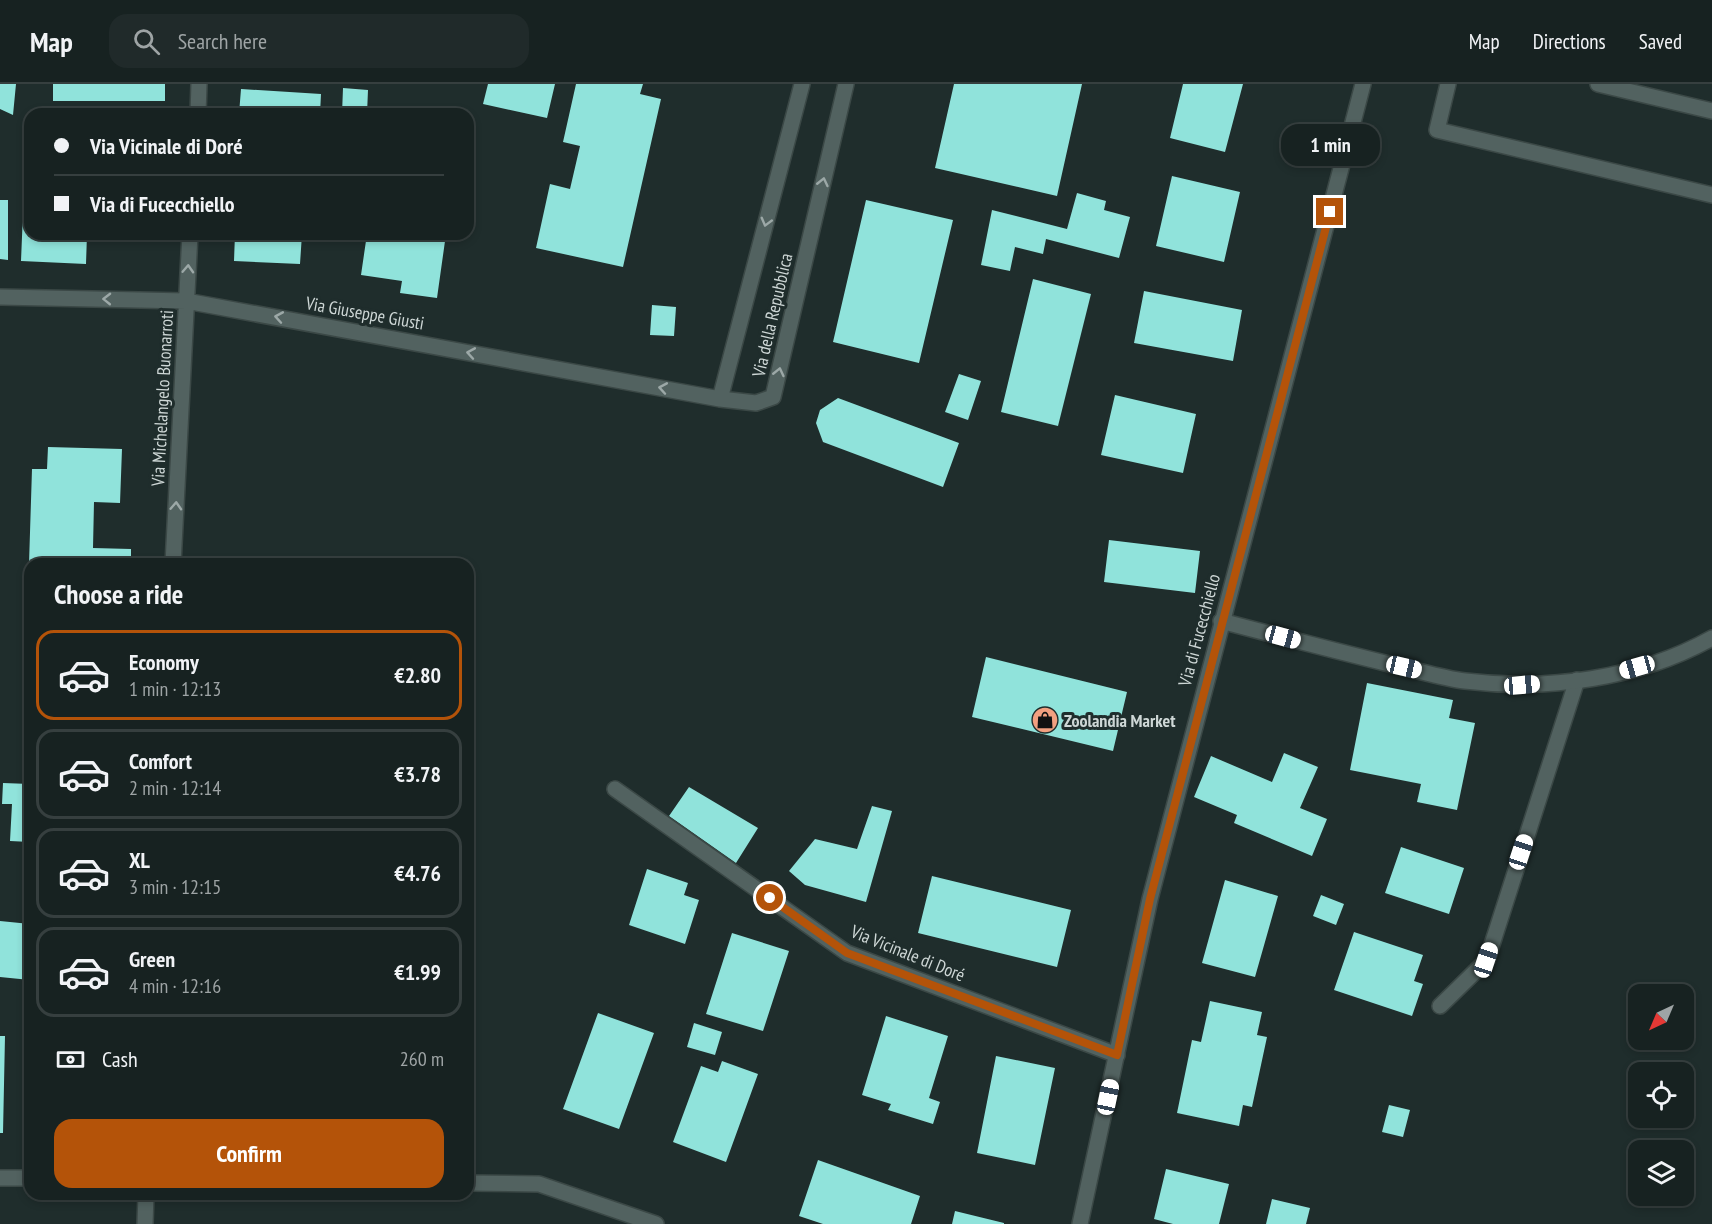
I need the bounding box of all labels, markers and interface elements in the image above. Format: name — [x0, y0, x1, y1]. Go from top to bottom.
search box — [109, 14, 529, 68]
text: Map — [30, 23, 73, 60]
icon: search — [130, 25, 163, 58]
text: Search here — [178, 27, 267, 55]
text: Map — [1469, 28, 1500, 55]
text: Directions — [1533, 28, 1606, 55]
text: Saved — [1639, 28, 1682, 55]
callout: 1 min — [1280, 125, 1380, 167]
text: Via Vicinale di Doré — [90, 132, 243, 160]
text: 1 min — [1310, 132, 1351, 158]
one-way arrow — [816, 177, 829, 187]
text: Via di Fucecchiello — [90, 190, 235, 218]
route end — [1316, 198, 1343, 225]
one-way arrow — [761, 217, 774, 227]
street label: Via della Repubblica — [746, 251, 797, 380]
one-way arrow — [182, 264, 195, 273]
street label: Via Giuseppe Giusti — [303, 291, 426, 335]
one-way arrow — [102, 293, 111, 305]
street label: Via Michelangelo Buonarroti — [146, 309, 178, 488]
one-way arrow — [275, 311, 285, 324]
one-way arrow — [466, 347, 476, 360]
one-way arrow — [771, 367, 784, 377]
one-way arrow — [658, 382, 668, 395]
one-way arrow — [170, 501, 183, 510]
street label: Via di Fucecchiello — [1173, 571, 1225, 690]
text: Choose a ride — [54, 577, 183, 611]
car — [1263, 624, 1303, 650]
icon: car — [57, 648, 111, 702]
text: Economy — [129, 648, 199, 676]
car — [1617, 653, 1657, 681]
car — [1384, 654, 1424, 680]
text: €2.80 — [394, 661, 441, 689]
car — [1503, 674, 1541, 696]
text: 1 min · 12:13 — [129, 676, 221, 702]
shop icon: Zoolandia Market — [1030, 705, 1060, 735]
place label: Zoolandia Market — [1064, 709, 1176, 732]
icon: car — [57, 747, 111, 801]
text: Comfort — [129, 747, 192, 775]
text: €3.78 — [394, 760, 441, 788]
text: 2 min · 12:14 — [129, 775, 221, 801]
car — [1507, 832, 1535, 872]
icon: car — [57, 846, 111, 900]
text: XL — [129, 846, 150, 874]
text: €4.76 — [394, 859, 441, 887]
text: 3 min · 12:15 — [129, 874, 221, 900]
route start — [756, 884, 783, 911]
street label: Via Vicinale di Doré — [847, 919, 968, 986]
car — [1472, 940, 1500, 980]
icon: car — [57, 945, 111, 999]
text: Green — [129, 945, 175, 973]
text: €1.99 — [394, 958, 441, 986]
text: 4 min · 12:16 — [129, 973, 221, 999]
north arrow — [1628, 984, 1694, 1050]
map controls — [1628, 984, 1694, 1206]
icon: cash — [54, 1043, 87, 1076]
text: Cash — [102, 1045, 138, 1073]
text: 260 m — [400, 1046, 444, 1072]
button: locate — [1628, 1062, 1694, 1128]
car — [1095, 1078, 1121, 1116]
button: Confirm — [54, 1119, 444, 1188]
button: layers — [1628, 1140, 1694, 1206]

